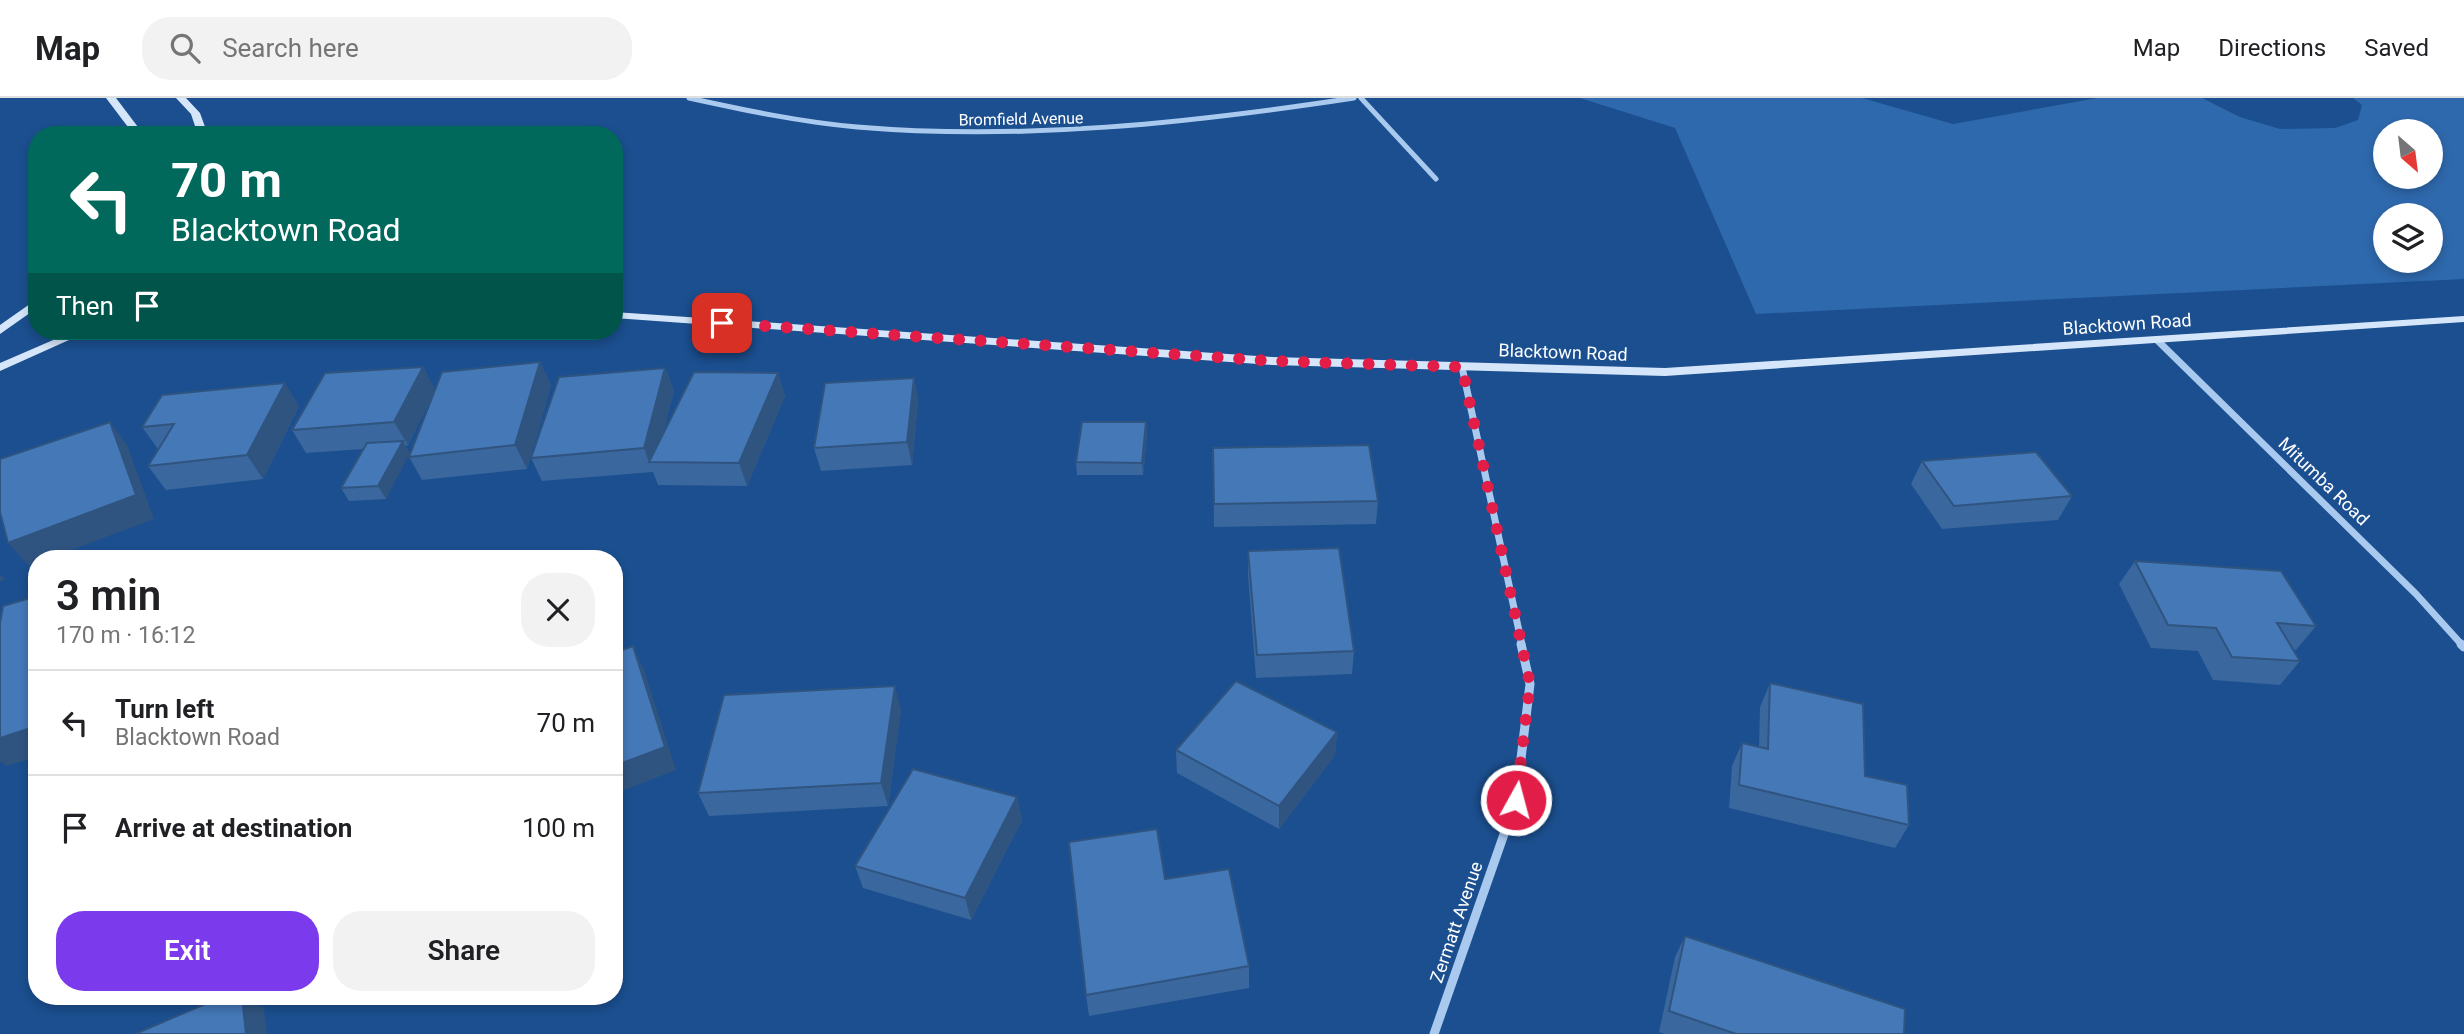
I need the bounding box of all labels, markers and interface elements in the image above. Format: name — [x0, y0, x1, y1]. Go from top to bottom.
search box — [142, 17, 632, 80]
text: Map — [35, 29, 100, 68]
icon: search — [166, 29, 204, 67]
text: Search here — [222, 33, 359, 63]
text: Map — [2133, 34, 2180, 62]
text: Directions — [2218, 34, 2326, 62]
text: Saved — [2364, 34, 2429, 62]
street label: Bromfield Avenue — [958, 108, 1084, 130]
north arrow — [2373, 119, 2443, 189]
map controls — [2373, 119, 2443, 273]
text: 70 m — [171, 152, 282, 209]
icon: left — [56, 154, 147, 245]
button: layers — [2373, 203, 2443, 273]
text: Blacktown Road — [171, 211, 401, 249]
icon: arrive — [128, 287, 166, 325]
text: Then — [56, 291, 114, 321]
pin — [692, 293, 752, 353]
icon: arrive — [703, 304, 741, 342]
street label: Blacktown Road — [2062, 309, 2192, 339]
street label: Blacktown Road — [1498, 339, 1628, 365]
street label: Mitumba Road — [2274, 433, 2374, 529]
text: 3 min — [56, 571, 161, 620]
button: close — [521, 573, 595, 647]
text: 170 m · 16:12 — [56, 622, 195, 649]
text: Turn left — [115, 694, 214, 724]
icon: left — [56, 704, 94, 742]
text: 70 m — [537, 708, 595, 738]
text: Blacktown Road — [115, 724, 280, 751]
position arrow — [1479, 763, 1553, 837]
icon: arrive — [56, 809, 94, 847]
text: Arrive at destination — [115, 813, 352, 843]
text: 100 m — [522, 813, 595, 843]
street label: Zermatt Avenue — [1425, 859, 1487, 985]
button: Exit — [56, 911, 319, 991]
button: Share — [333, 911, 595, 991]

